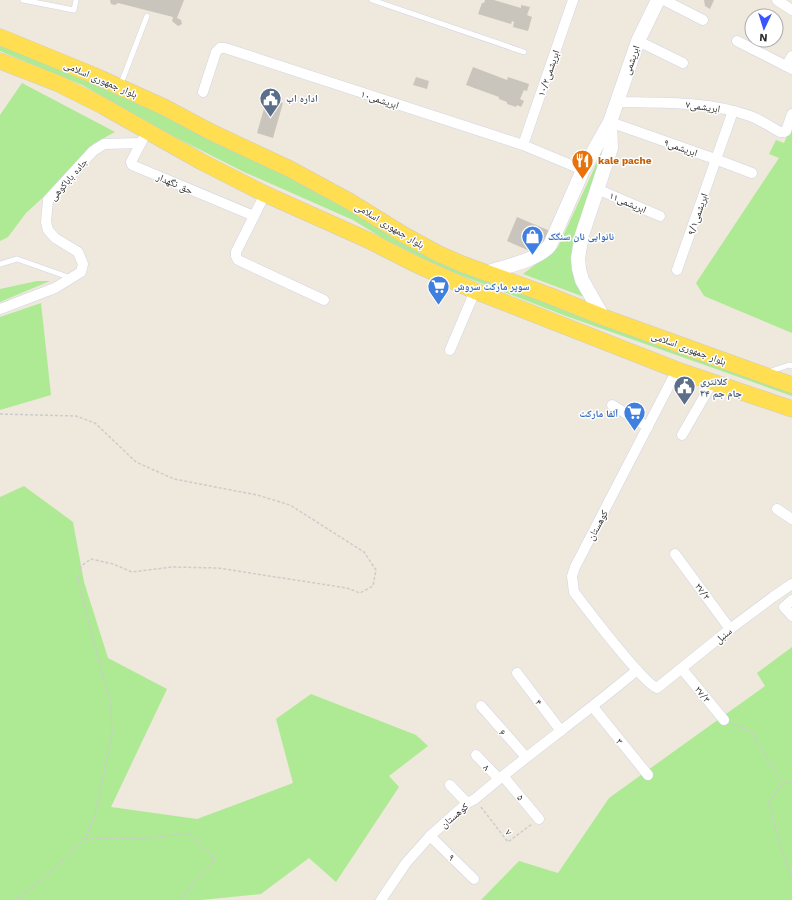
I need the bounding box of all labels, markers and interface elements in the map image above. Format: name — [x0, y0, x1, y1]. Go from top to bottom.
north arrow — [744, 8, 784, 48]
text: N — [759, 31, 768, 44]
street label: ابریشمی — [621, 44, 643, 77]
street label: ۱۰/۲ابریشمی — [535, 49, 562, 98]
street label: بلوار جمهوری اسلامی — [62, 59, 139, 101]
public building icon: اداره اب — [257, 85, 283, 118]
street label: ابریشمی۱۰ — [359, 88, 400, 112]
place label: اداره اب — [286, 93, 318, 105]
street label: ابریشمی۷ — [685, 99, 721, 115]
street label: ابریشمی۹ — [662, 137, 699, 159]
restaurant icon: kale pache — [570, 147, 596, 180]
place label: kale pache — [598, 155, 652, 166]
street label: جاده باباکوهی — [47, 156, 91, 203]
street label: حق نگهدار — [154, 171, 195, 197]
street label: ابریشمی۱۱ — [607, 190, 648, 216]
street label: ۹/۱ابریشمی — [685, 192, 711, 237]
street label: بلوار جمهوری اسلامی — [353, 201, 426, 251]
shop icon: نانوایی نان سنگک — [519, 223, 545, 256]
place label: نانوایی نان سنگک — [548, 231, 614, 243]
supermarket icon: سوپر مارکت سروش — [425, 273, 451, 306]
place label: سوپر مارکت سروش — [454, 281, 530, 293]
street label: بلوار جمهوری اسلامی — [650, 330, 728, 368]
public building icon: کلانتری ۳۴ جام جم — [671, 374, 697, 407]
place label: کلانتری ۳۴ جام جم — [700, 376, 742, 401]
supermarket icon: آلفا مارکت — [621, 400, 647, 433]
place label: آلفا مارکت — [579, 408, 618, 420]
street label: کوهستان — [585, 508, 611, 543]
street label: ۲۷/۲ — [693, 581, 713, 602]
street label: سنبل — [713, 625, 735, 646]
street label: ۲۷/۳ — [693, 684, 713, 705]
street label: ۴ — [533, 697, 545, 708]
street label: ۶ — [497, 727, 509, 738]
street label: ۳ — [614, 736, 626, 747]
street label: ۸ — [481, 762, 492, 773]
street label: ۵ — [515, 792, 527, 803]
street label: کوهستان — [438, 801, 471, 831]
street label: ۷ — [503, 827, 515, 838]
street label: ۹ — [446, 852, 457, 863]

